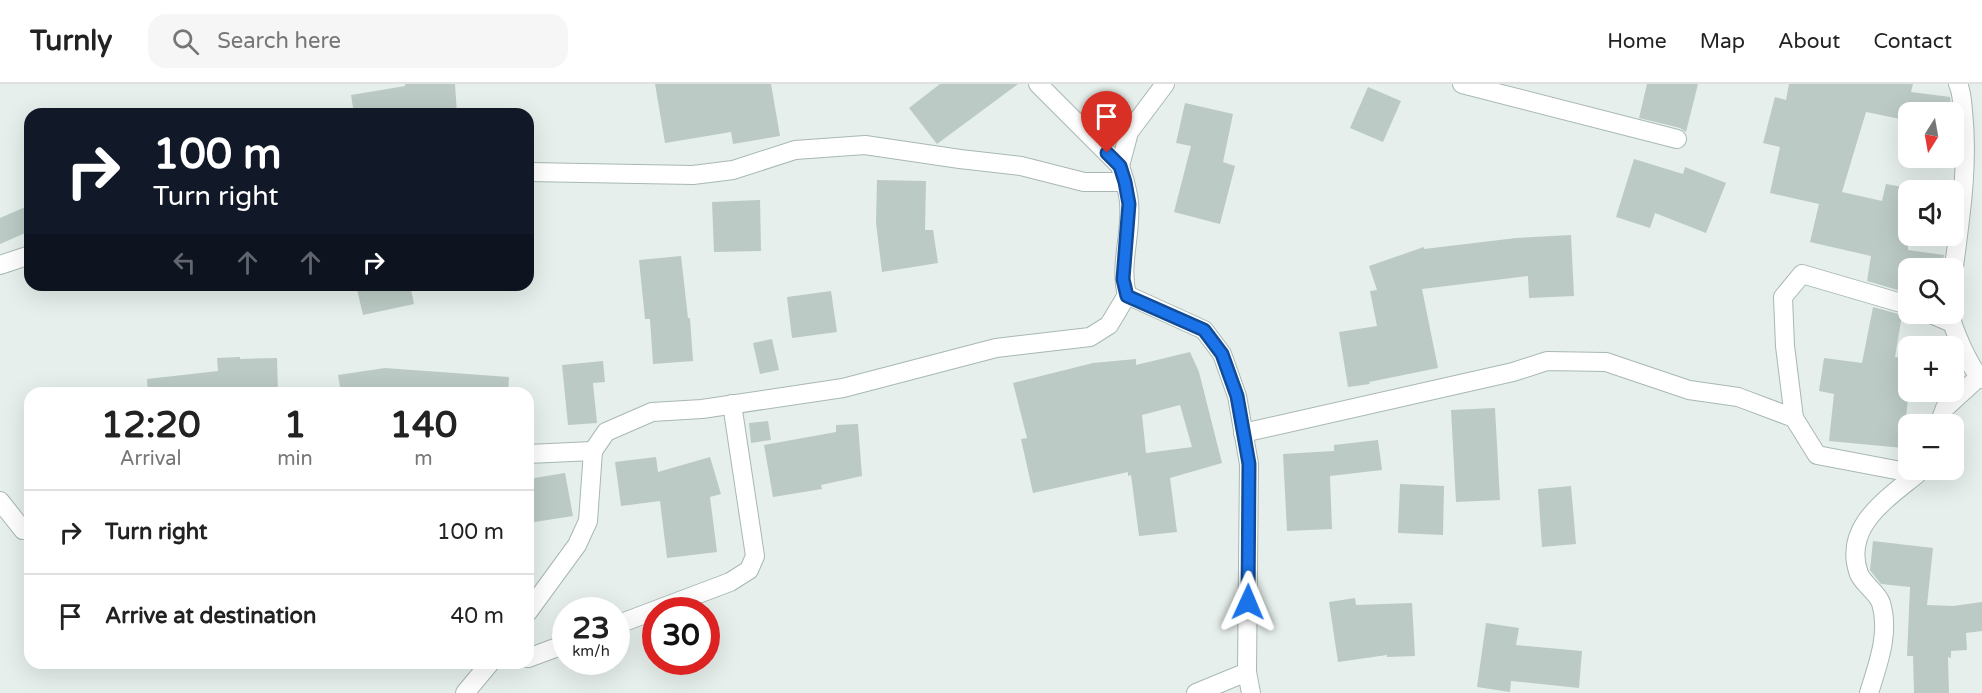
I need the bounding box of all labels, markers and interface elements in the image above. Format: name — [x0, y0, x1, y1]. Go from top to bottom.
search box — [148, 14, 568, 68]
text: Turnly — [30, 24, 112, 58]
icon: search — [169, 25, 202, 58]
text: Search here — [217, 28, 341, 54]
text: Home — [1607, 29, 1667, 54]
text: Map — [1700, 29, 1745, 54]
text: About — [1778, 29, 1840, 54]
text: Contact — [1873, 29, 1952, 54]
pin — [1081, 91, 1132, 153]
icon: arrive — [1090, 100, 1123, 133]
north arrow — [1898, 102, 1964, 168]
map controls — [1898, 102, 1964, 480]
text: 100 m — [153, 129, 282, 180]
icon: right — [54, 132, 132, 210]
text: Turn right — [153, 180, 279, 213]
button: sound — [1898, 180, 1964, 246]
icon: left — [168, 246, 201, 279]
icon: ahead — [231, 246, 264, 279]
icon: ahead — [294, 246, 327, 279]
icon: right — [357, 246, 390, 279]
button: search — [1898, 258, 1964, 324]
button: + — [1898, 336, 1964, 402]
text: 12:20 — [101, 404, 201, 447]
text: 1 — [284, 404, 306, 447]
text: 140 — [389, 404, 457, 447]
button: − — [1898, 414, 1964, 480]
text: Arrival — [120, 447, 182, 471]
text: min — [277, 447, 313, 471]
text: m — [414, 447, 433, 471]
icon: right — [54, 516, 87, 549]
text: Turn right — [105, 519, 207, 545]
text: 100 m — [437, 519, 504, 545]
position arrow — [1216, 570, 1280, 634]
speed limit sign: 30 — [642, 597, 720, 675]
icon: arrive — [54, 600, 87, 633]
text: Arrive at destination — [105, 603, 316, 629]
text: 40 m — [450, 603, 504, 629]
text: 23 — [572, 610, 610, 647]
text: km/h — [572, 642, 610, 660]

